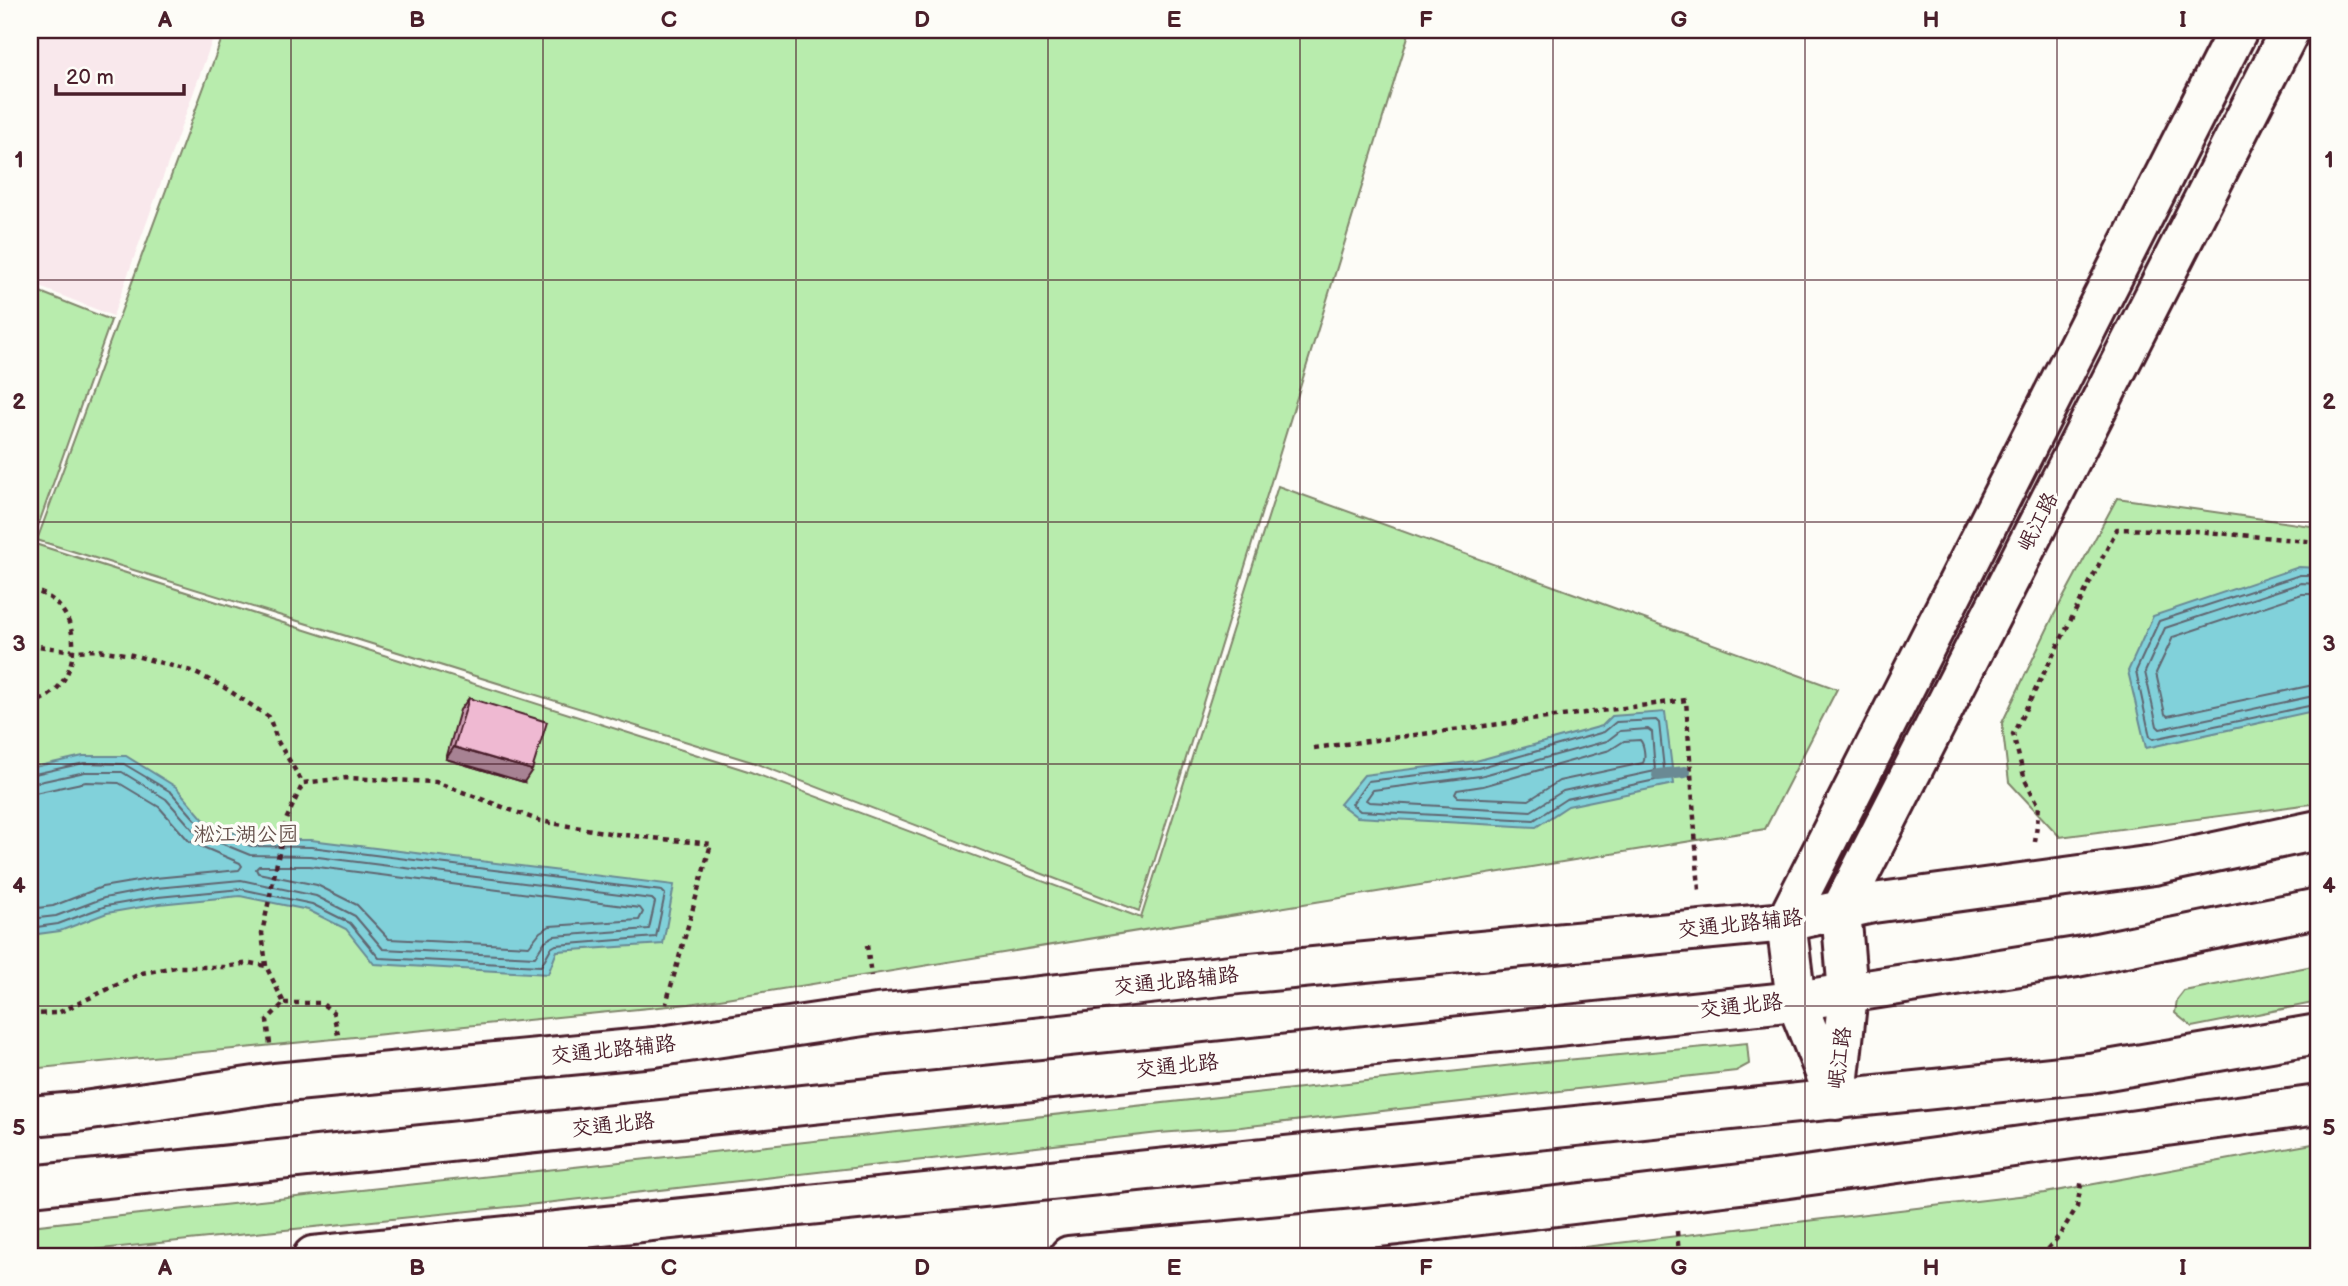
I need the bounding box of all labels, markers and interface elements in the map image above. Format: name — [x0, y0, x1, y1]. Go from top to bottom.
text: A — [157, 6, 173, 34]
text: B — [409, 6, 425, 34]
text: C — [661, 6, 677, 34]
text: D — [914, 6, 930, 34]
text: E — [1167, 6, 1182, 34]
text: F — [1419, 6, 1433, 34]
text: G — [1671, 6, 1688, 34]
text: H — [1922, 6, 1940, 34]
text: I — [2179, 6, 2187, 34]
scale bar — [56, 52, 184, 96]
text: 20 m — [66, 65, 114, 90]
text: 1 — [14, 146, 24, 174]
text: 1 — [2324, 146, 2334, 174]
text: 2 — [12, 388, 26, 416]
text: 2 — [2322, 388, 2336, 416]
street label: 岷江路 — [2013, 488, 2063, 556]
text: 3 — [12, 630, 26, 658]
text: 3 — [2322, 630, 2336, 658]
park label: 淞江湖公园 — [194, 822, 299, 847]
text: 4 — [12, 872, 26, 900]
text: 4 — [2322, 872, 2336, 900]
street label: 交通北路辅路 — [1676, 905, 1804, 943]
street label: 交通北路辅路 — [1112, 962, 1240, 1000]
street label: 交通北路 — [1698, 989, 1784, 1023]
street label: 岷江路 — [1824, 1025, 1856, 1091]
street label: 交通北路辅路 — [549, 1031, 677, 1069]
street label: 交通北路 — [1134, 1049, 1220, 1083]
street label: 交通北路 — [570, 1108, 656, 1142]
text: 5 — [12, 1114, 26, 1142]
text: 5 — [2322, 1114, 2336, 1142]
text: A — [157, 1254, 173, 1282]
text: B — [409, 1254, 425, 1282]
text: C — [661, 1254, 677, 1282]
text: D — [914, 1254, 930, 1282]
text: E — [1167, 1254, 1182, 1282]
text: F — [1419, 1254, 1433, 1282]
text: G — [1671, 1254, 1688, 1282]
text: H — [1922, 1254, 1940, 1282]
text: I — [2179, 1254, 2187, 1282]

